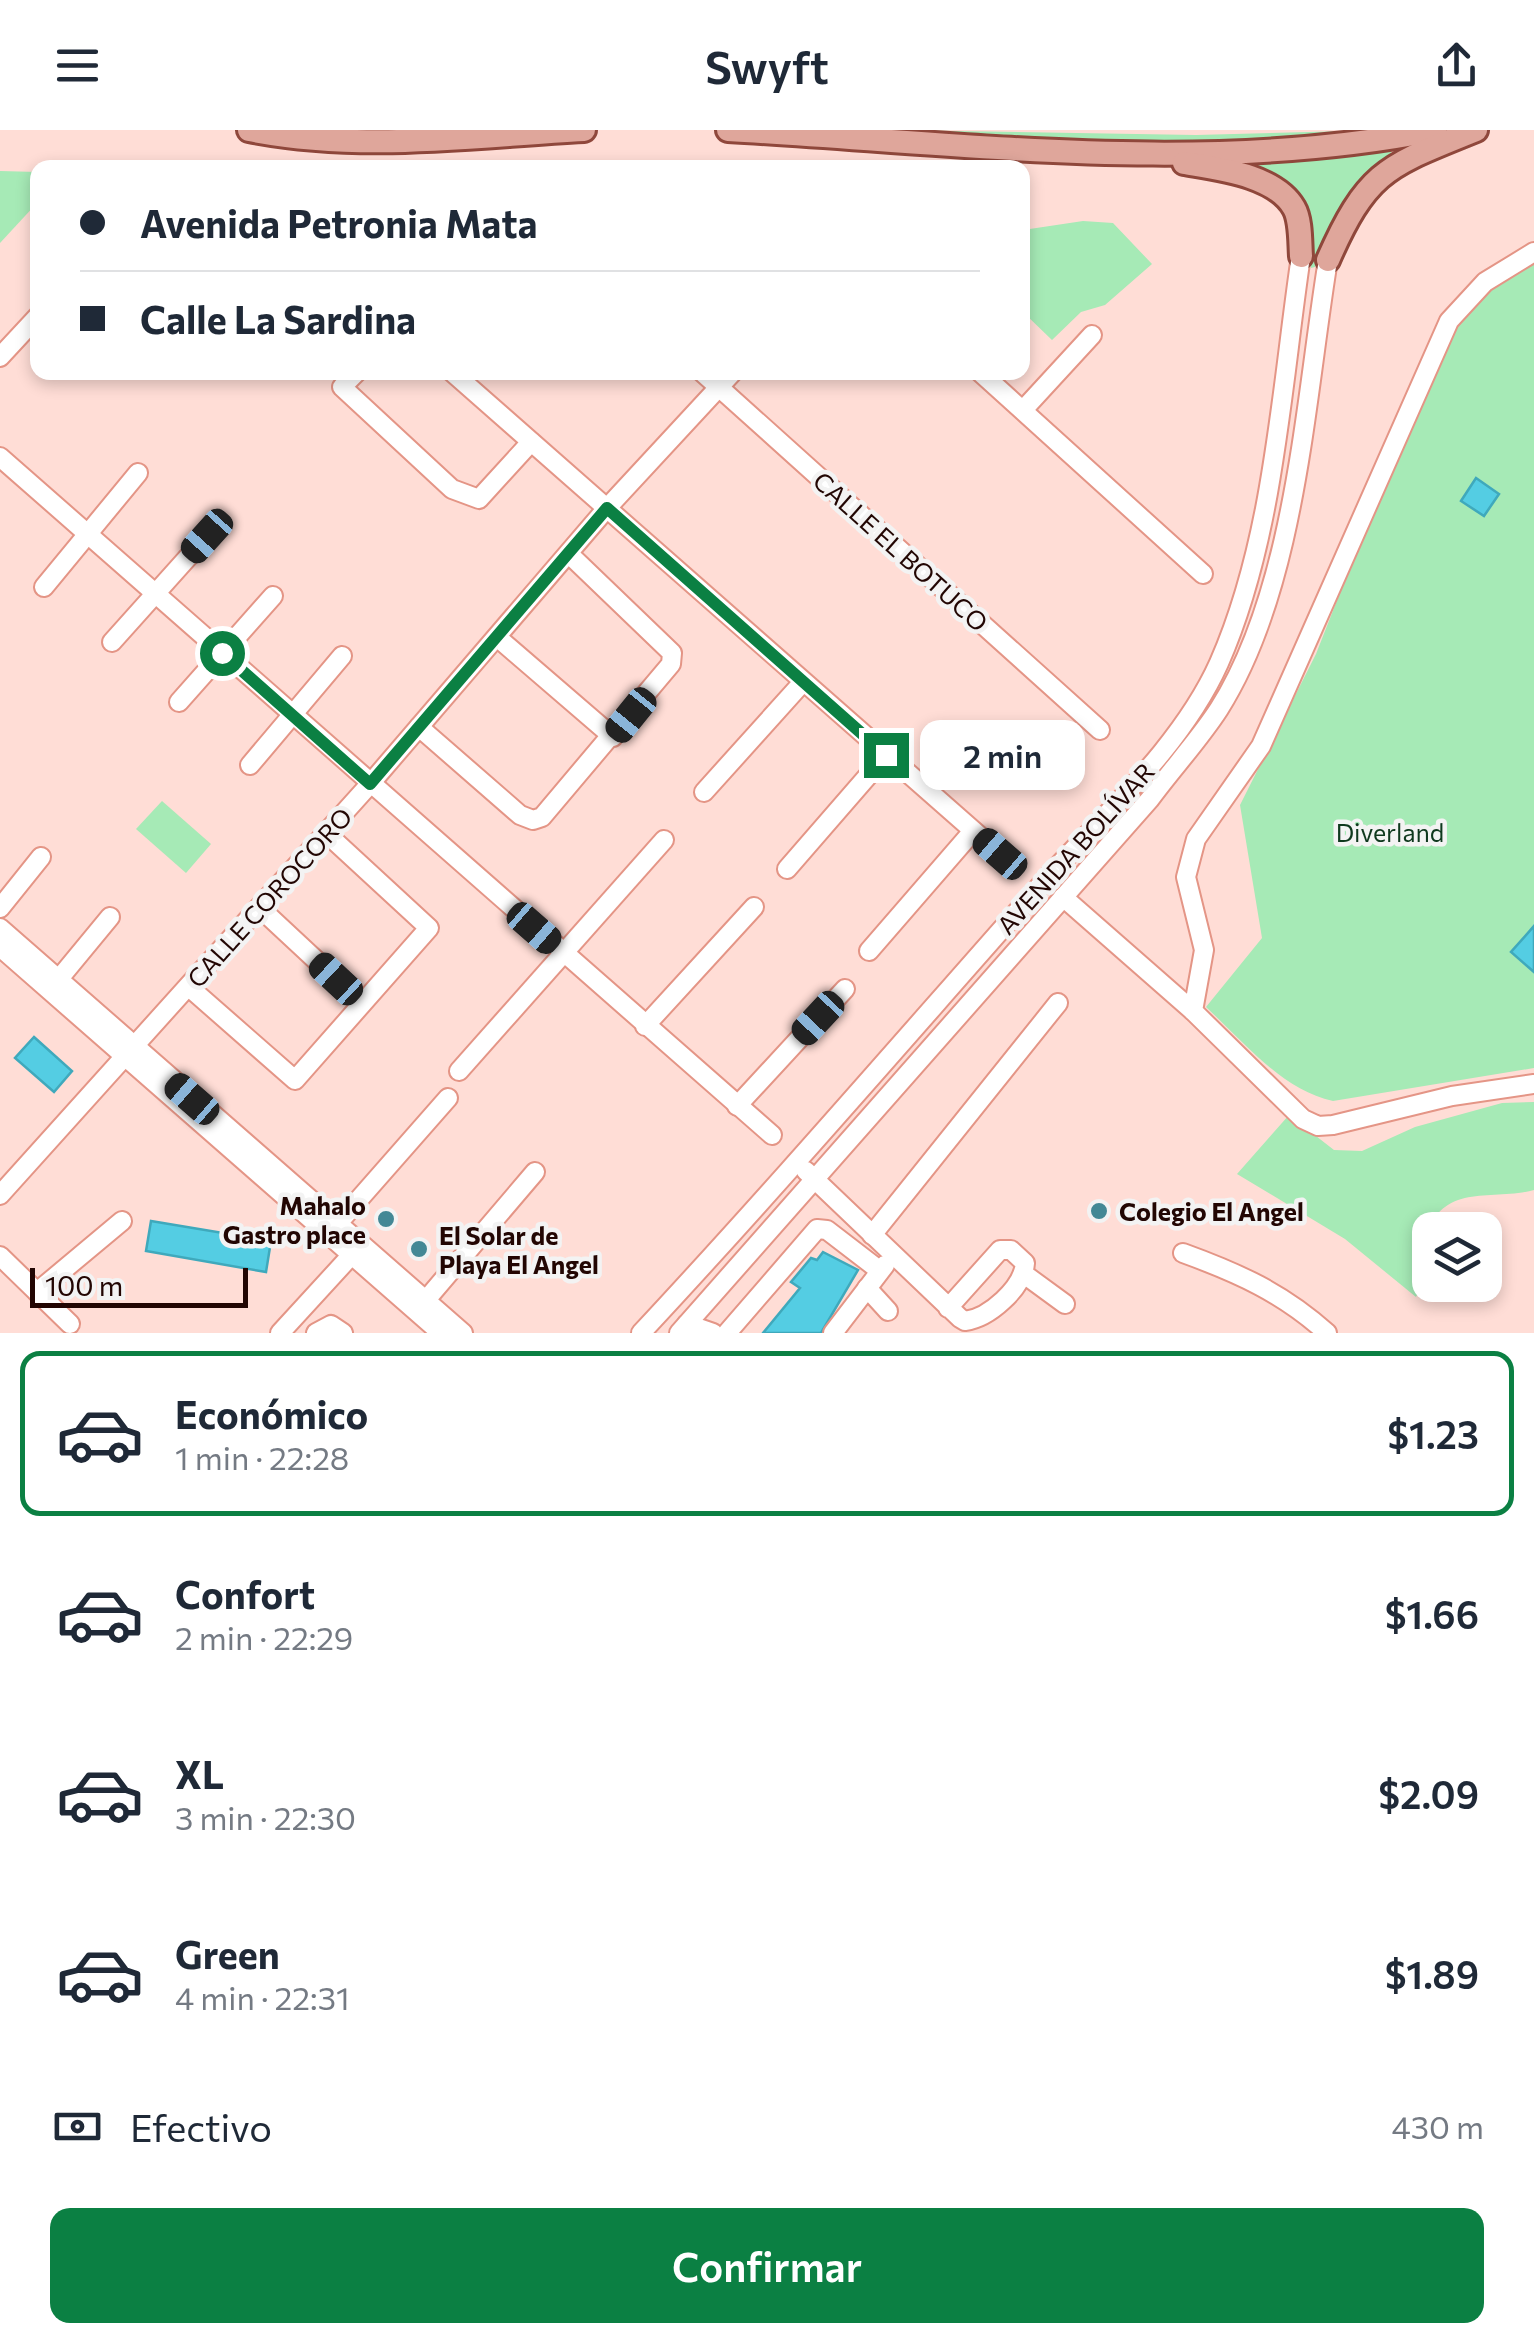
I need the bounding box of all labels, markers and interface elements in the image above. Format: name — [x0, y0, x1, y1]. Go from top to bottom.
icon: menu — [50, 38, 105, 93]
text: Swyft — [705, 38, 829, 93]
icon: share — [1429, 38, 1484, 93]
text: Avenida Petronia Mata — [140, 199, 537, 246]
text: Calle La Sardina — [140, 295, 416, 342]
street label: CALLE EL BOTUCO — [808, 465, 994, 637]
car — [176, 504, 238, 568]
route start — [200, 631, 245, 676]
car — [600, 682, 662, 748]
callout: 2 min — [921, 720, 1086, 790]
route end — [864, 733, 909, 778]
text: 2 min — [963, 735, 1042, 775]
street label: AVENIDA BOLÍVAR — [990, 756, 1160, 940]
street label: CALLE COROCORO — [180, 801, 358, 993]
park label: Diverland — [1336, 817, 1444, 847]
car — [968, 823, 1032, 885]
car — [502, 897, 566, 959]
car — [304, 948, 368, 1010]
car — [787, 986, 849, 1050]
car — [160, 1068, 224, 1130]
place label: Mahalo Gastro place — [223, 1190, 366, 1249]
place label: Colegio El Angel — [1119, 1196, 1304, 1226]
marker: Colegio El Angel — [1088, 1200, 1110, 1222]
marker: Mahalo Gastro place — [375, 1208, 397, 1230]
map controls — [1412, 1212, 1502, 1302]
button: layers — [1412, 1212, 1502, 1302]
place label: El Solar de Playa El Angel — [439, 1220, 599, 1279]
marker: El Solar de Playa El Angel — [408, 1238, 430, 1260]
scale bar — [30, 1263, 248, 1308]
text: 100 m — [45, 1268, 123, 1302]
icon: car — [55, 1389, 145, 1479]
text: Económico — [175, 1390, 368, 1437]
text: $1.23 — [1387, 1410, 1479, 1457]
text: 1 min · 22:28 — [175, 1437, 349, 1477]
icon: car — [55, 1569, 145, 1659]
text: Confort — [175, 1570, 315, 1617]
text: $1.66 — [1385, 1590, 1479, 1637]
text: 2 min · 22:29 — [175, 1617, 353, 1657]
icon: car — [55, 1749, 145, 1839]
text: XL — [175, 1750, 224, 1797]
text: $2.09 — [1378, 1770, 1479, 1817]
text: 3 min · 22:30 — [175, 1797, 356, 1837]
icon: car — [55, 1929, 145, 2019]
text: Green — [175, 1930, 280, 1977]
text: $1.89 — [1385, 1950, 1479, 1997]
text: 4 min · 22:31 — [175, 1977, 350, 2017]
icon: cash — [50, 2099, 105, 2154]
text: Efectivo — [130, 2103, 272, 2150]
text: 430 m — [1392, 2106, 1484, 2146]
button: Confirmar — [50, 2208, 1484, 2323]

